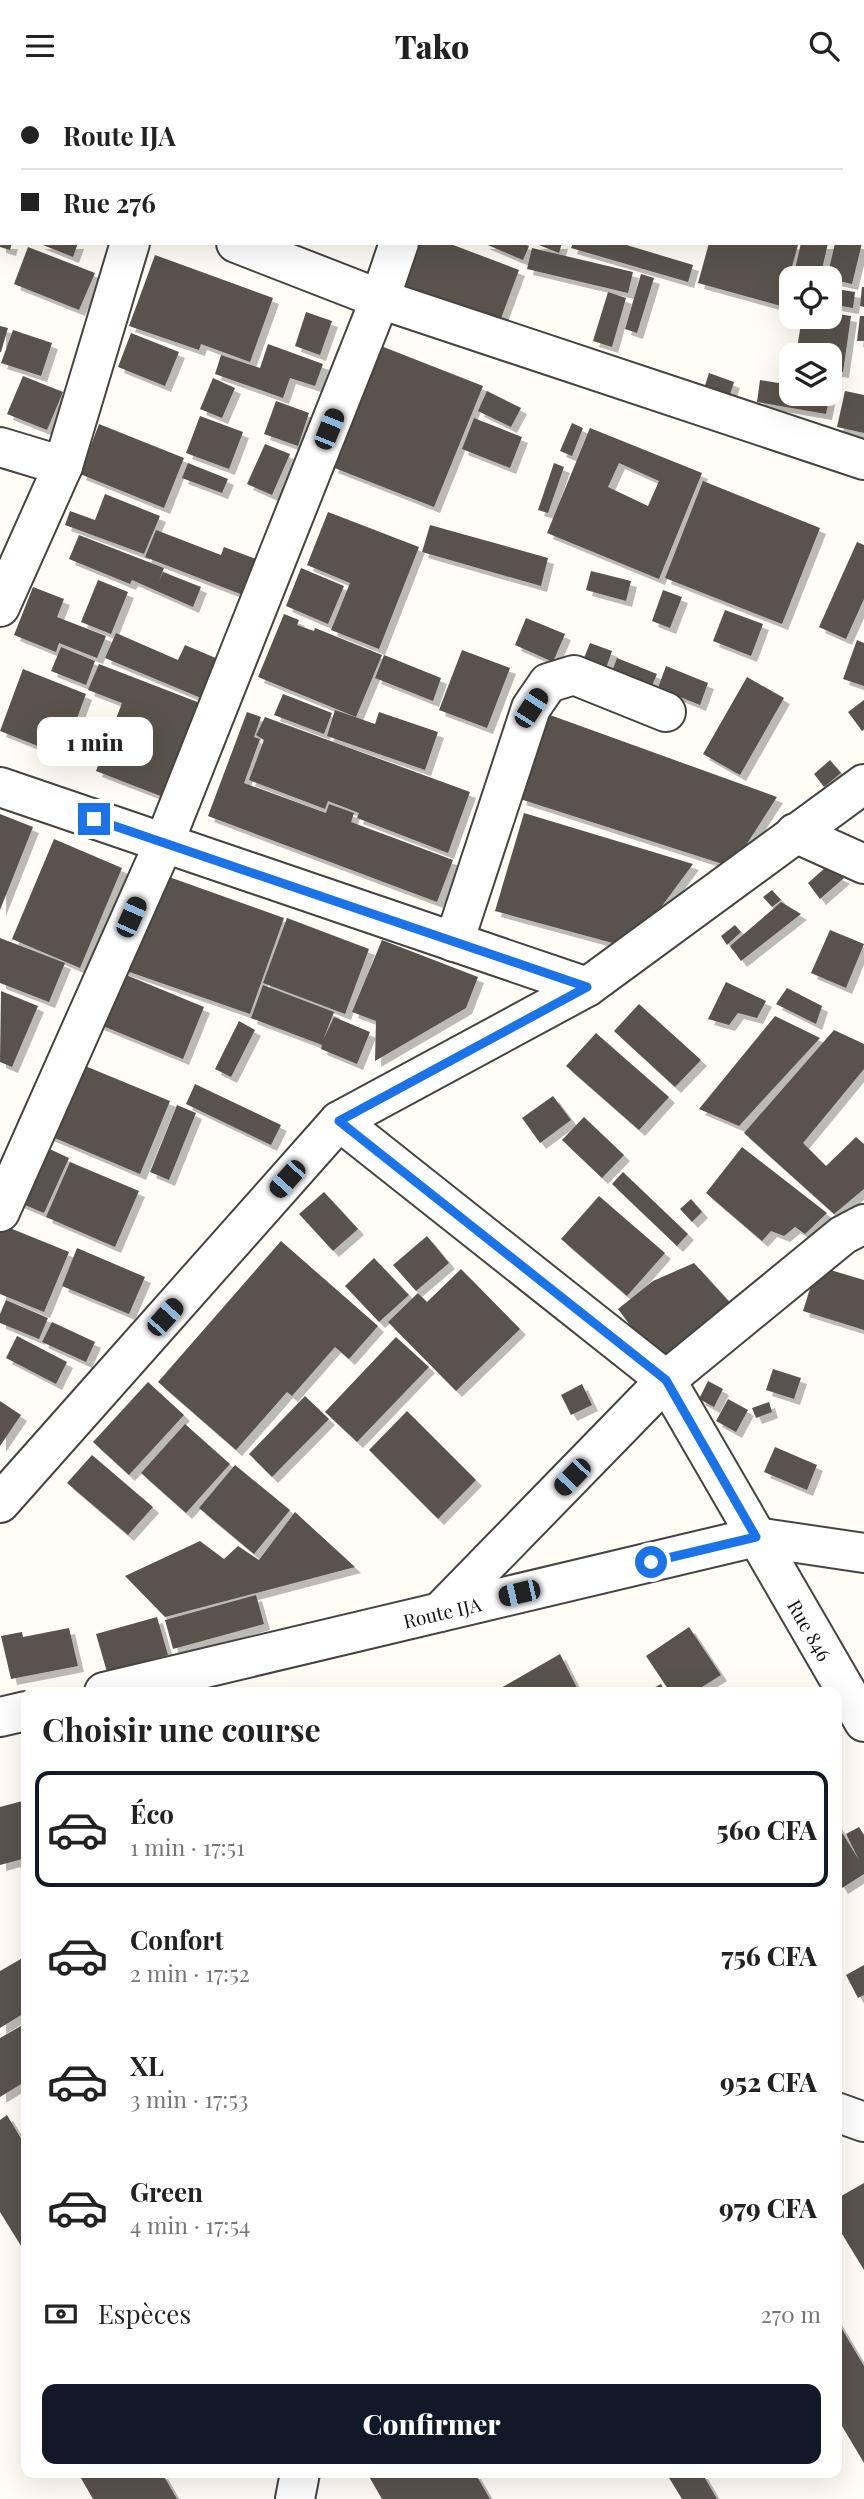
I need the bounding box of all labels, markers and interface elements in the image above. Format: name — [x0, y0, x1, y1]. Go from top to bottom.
text: Tako — [395, 24, 469, 67]
icon: menu — [21, 27, 59, 65]
icon: search — [805, 27, 843, 65]
text: Route IJA — [63, 118, 176, 153]
text: Rue 276 — [63, 185, 156, 220]
map controls — [779, 266, 842, 406]
button: locate — [779, 266, 842, 329]
button: layers — [779, 343, 842, 406]
car — [312, 406, 347, 452]
car — [511, 685, 552, 731]
callout: 1 min — [36, 717, 152, 767]
text: 1 min — [67, 726, 123, 757]
route end — [78, 803, 110, 835]
car — [113, 894, 150, 940]
car — [266, 1156, 309, 1202]
car — [144, 1294, 187, 1340]
car — [550, 1455, 595, 1499]
route start — [635, 1546, 667, 1578]
car — [497, 1578, 542, 1608]
street label: Route IJA — [400, 1590, 485, 1634]
street label: Rue 846 — [782, 1595, 838, 1666]
text: Choisir une course — [42, 1707, 321, 1750]
text: Éco — [130, 1796, 174, 1831]
icon: car — [46, 1798, 109, 1861]
text: 560 CFA — [716, 1812, 817, 1847]
text: 1 min · 17:51 — [130, 1831, 245, 1862]
text: Confort — [130, 1922, 224, 1957]
icon: car — [46, 1924, 109, 1987]
text: 756 CFA — [721, 1938, 817, 1973]
text: 2 min · 17:52 — [130, 1957, 250, 1988]
text: XL — [130, 2048, 164, 2083]
icon: car — [46, 2050, 109, 2113]
text: 952 CFA — [720, 2064, 817, 2099]
text: 3 min · 17:53 — [130, 2083, 248, 2114]
text: Green — [130, 2174, 203, 2209]
icon: car — [46, 2176, 109, 2239]
text: 979 CFA — [719, 2190, 817, 2225]
text: 4 min · 17:54 — [130, 2209, 250, 2240]
icon: cash — [42, 2295, 80, 2333]
text: Espèces — [98, 2296, 191, 2331]
text: 270 m — [761, 2298, 821, 2329]
button: Confirmer — [42, 2384, 821, 2464]

